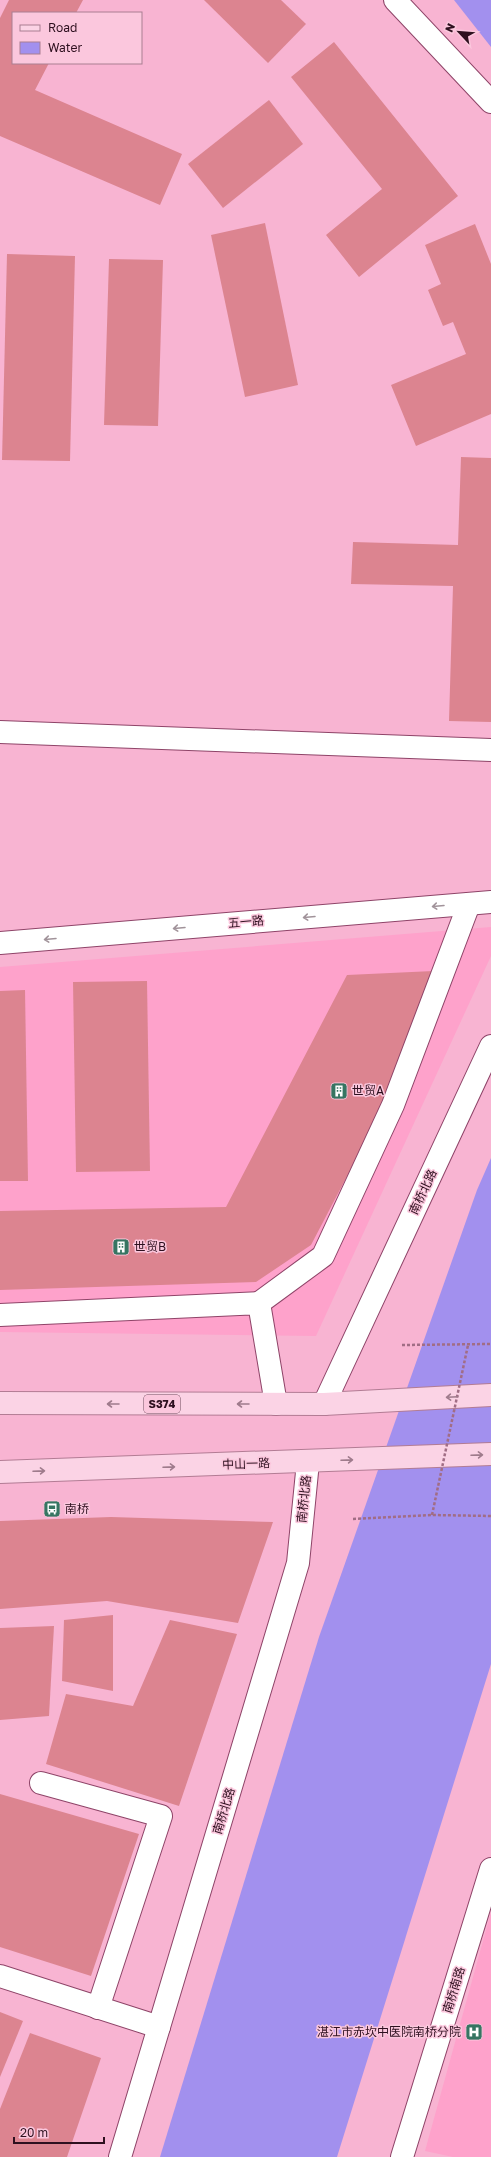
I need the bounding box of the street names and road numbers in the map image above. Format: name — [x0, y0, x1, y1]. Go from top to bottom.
street label: 五一路 — [227, 912, 265, 931]
street label: 南桥北路 — [406, 1167, 439, 1217]
road number: S374 — [144, 1395, 180, 1413]
street label: 中山一路 — [222, 1455, 270, 1472]
street label: 南桥北路 — [294, 1474, 313, 1524]
street label: 南桥北路 — [209, 1786, 238, 1836]
street label: 南桥南路 — [439, 1965, 468, 2015]

